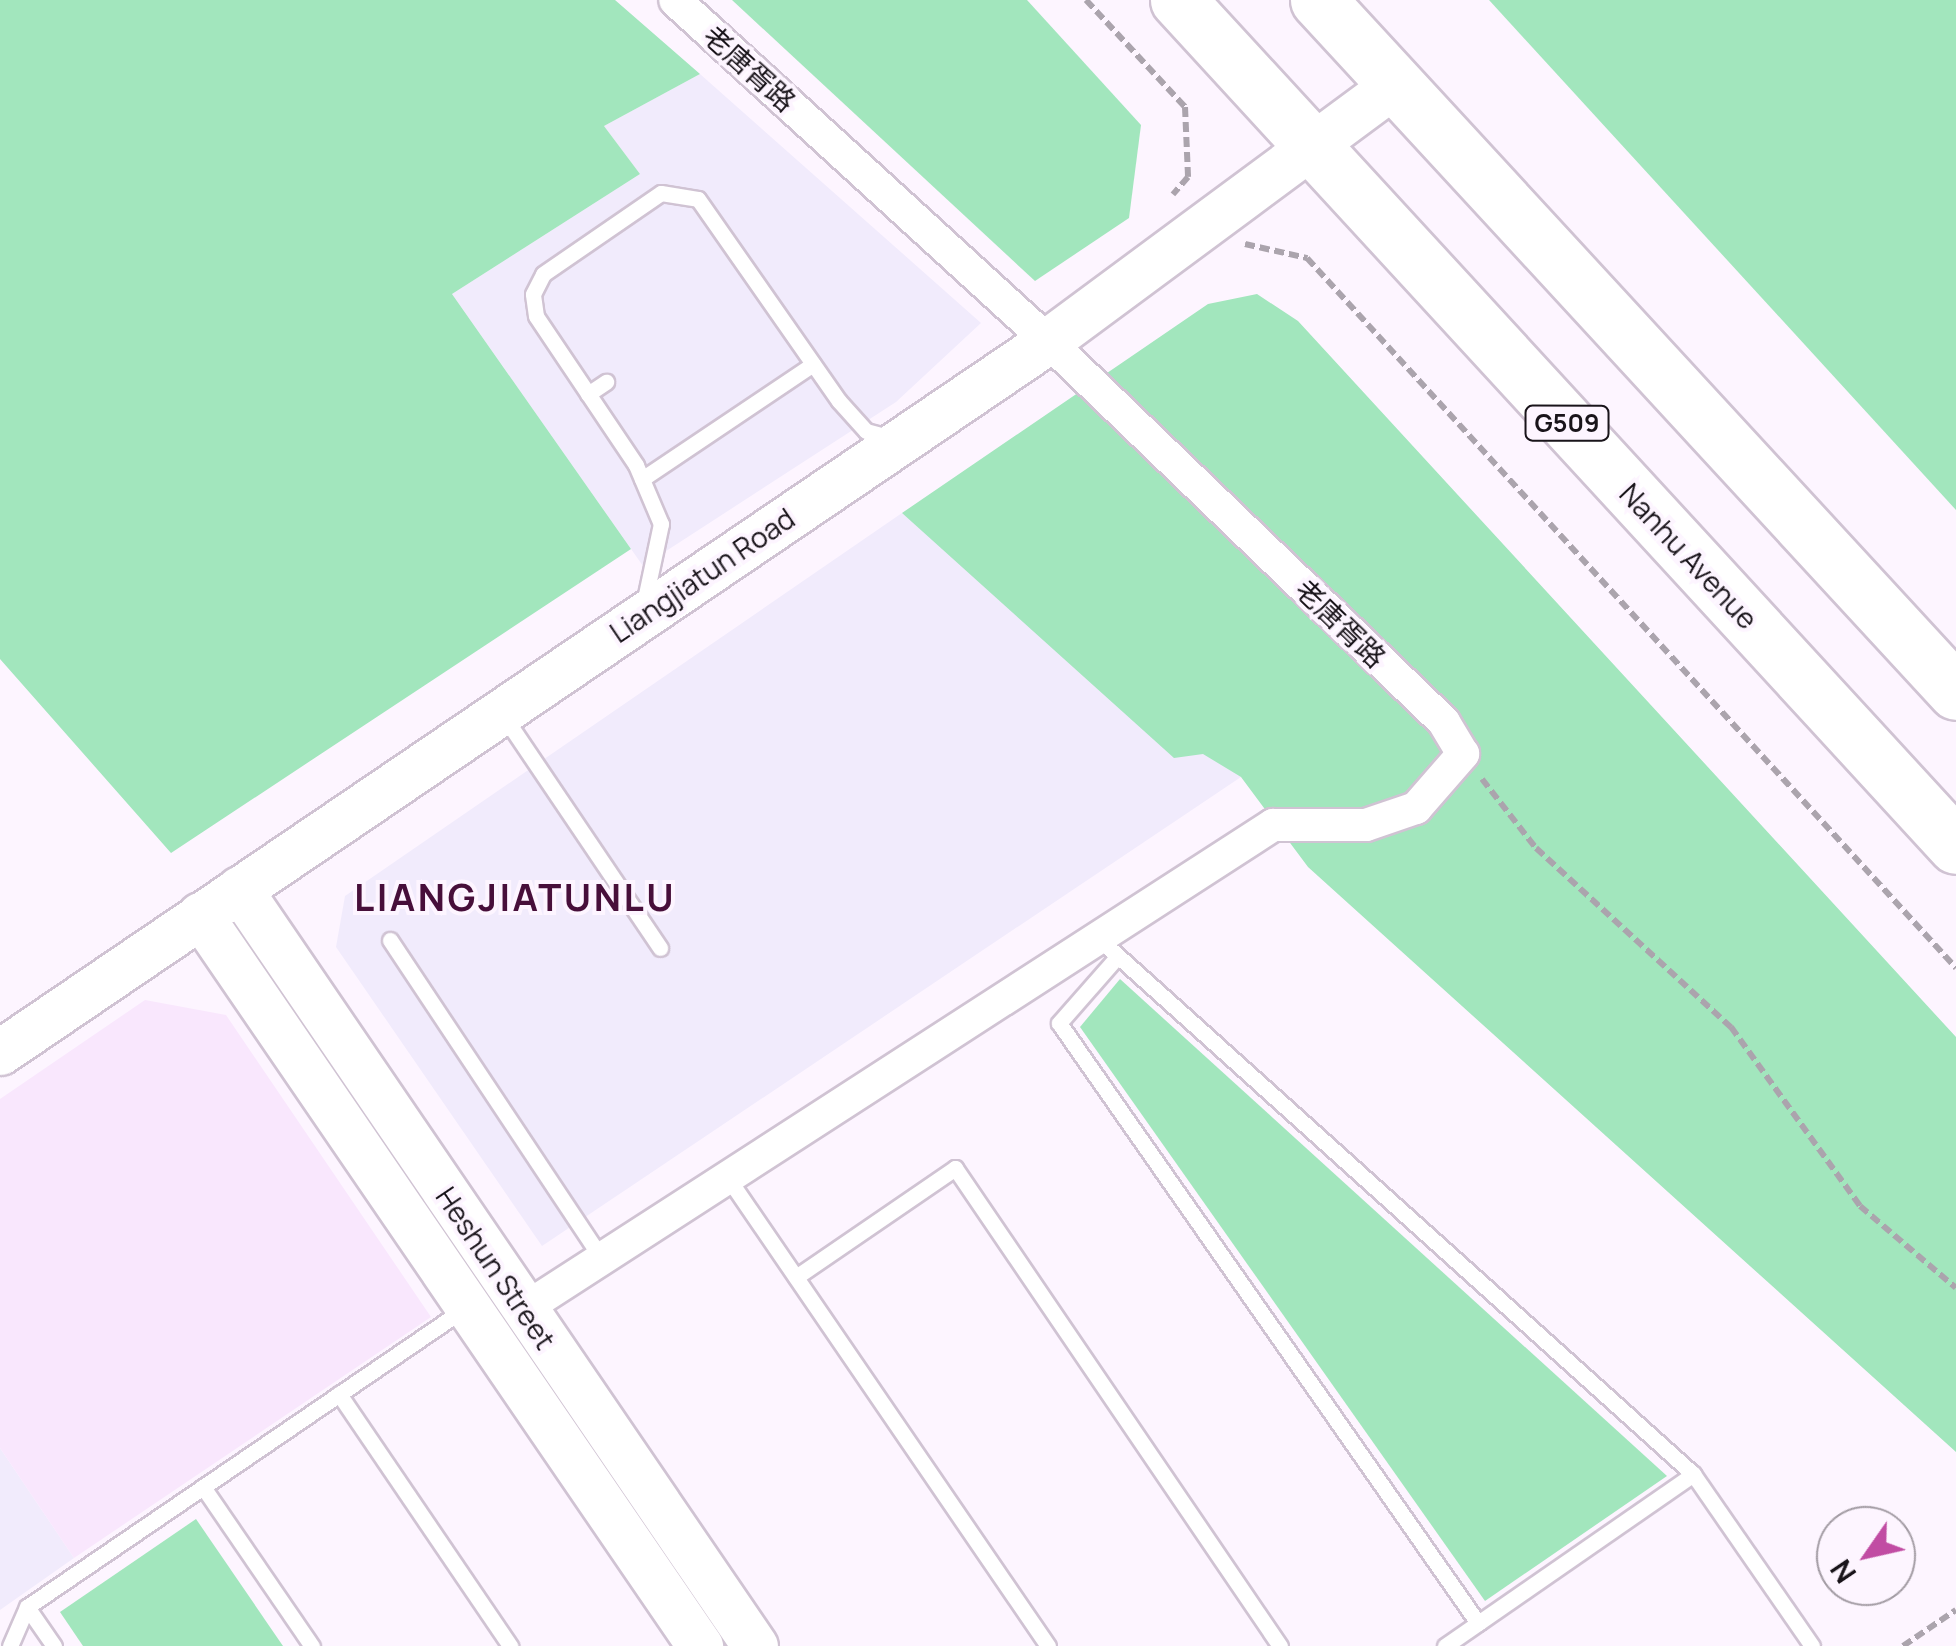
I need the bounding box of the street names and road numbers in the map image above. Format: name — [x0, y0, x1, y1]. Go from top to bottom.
street label: 老唐胥路 — [697, 18, 803, 118]
road number: G509 — [1524, 403, 1610, 443]
street label: Nanhu Avenue — [1613, 476, 1765, 636]
street label: Liangjiatun Road — [603, 501, 801, 649]
street label: 老唐胥路 — [1289, 572, 1393, 674]
street label: Heshun Street — [430, 1181, 562, 1355]

